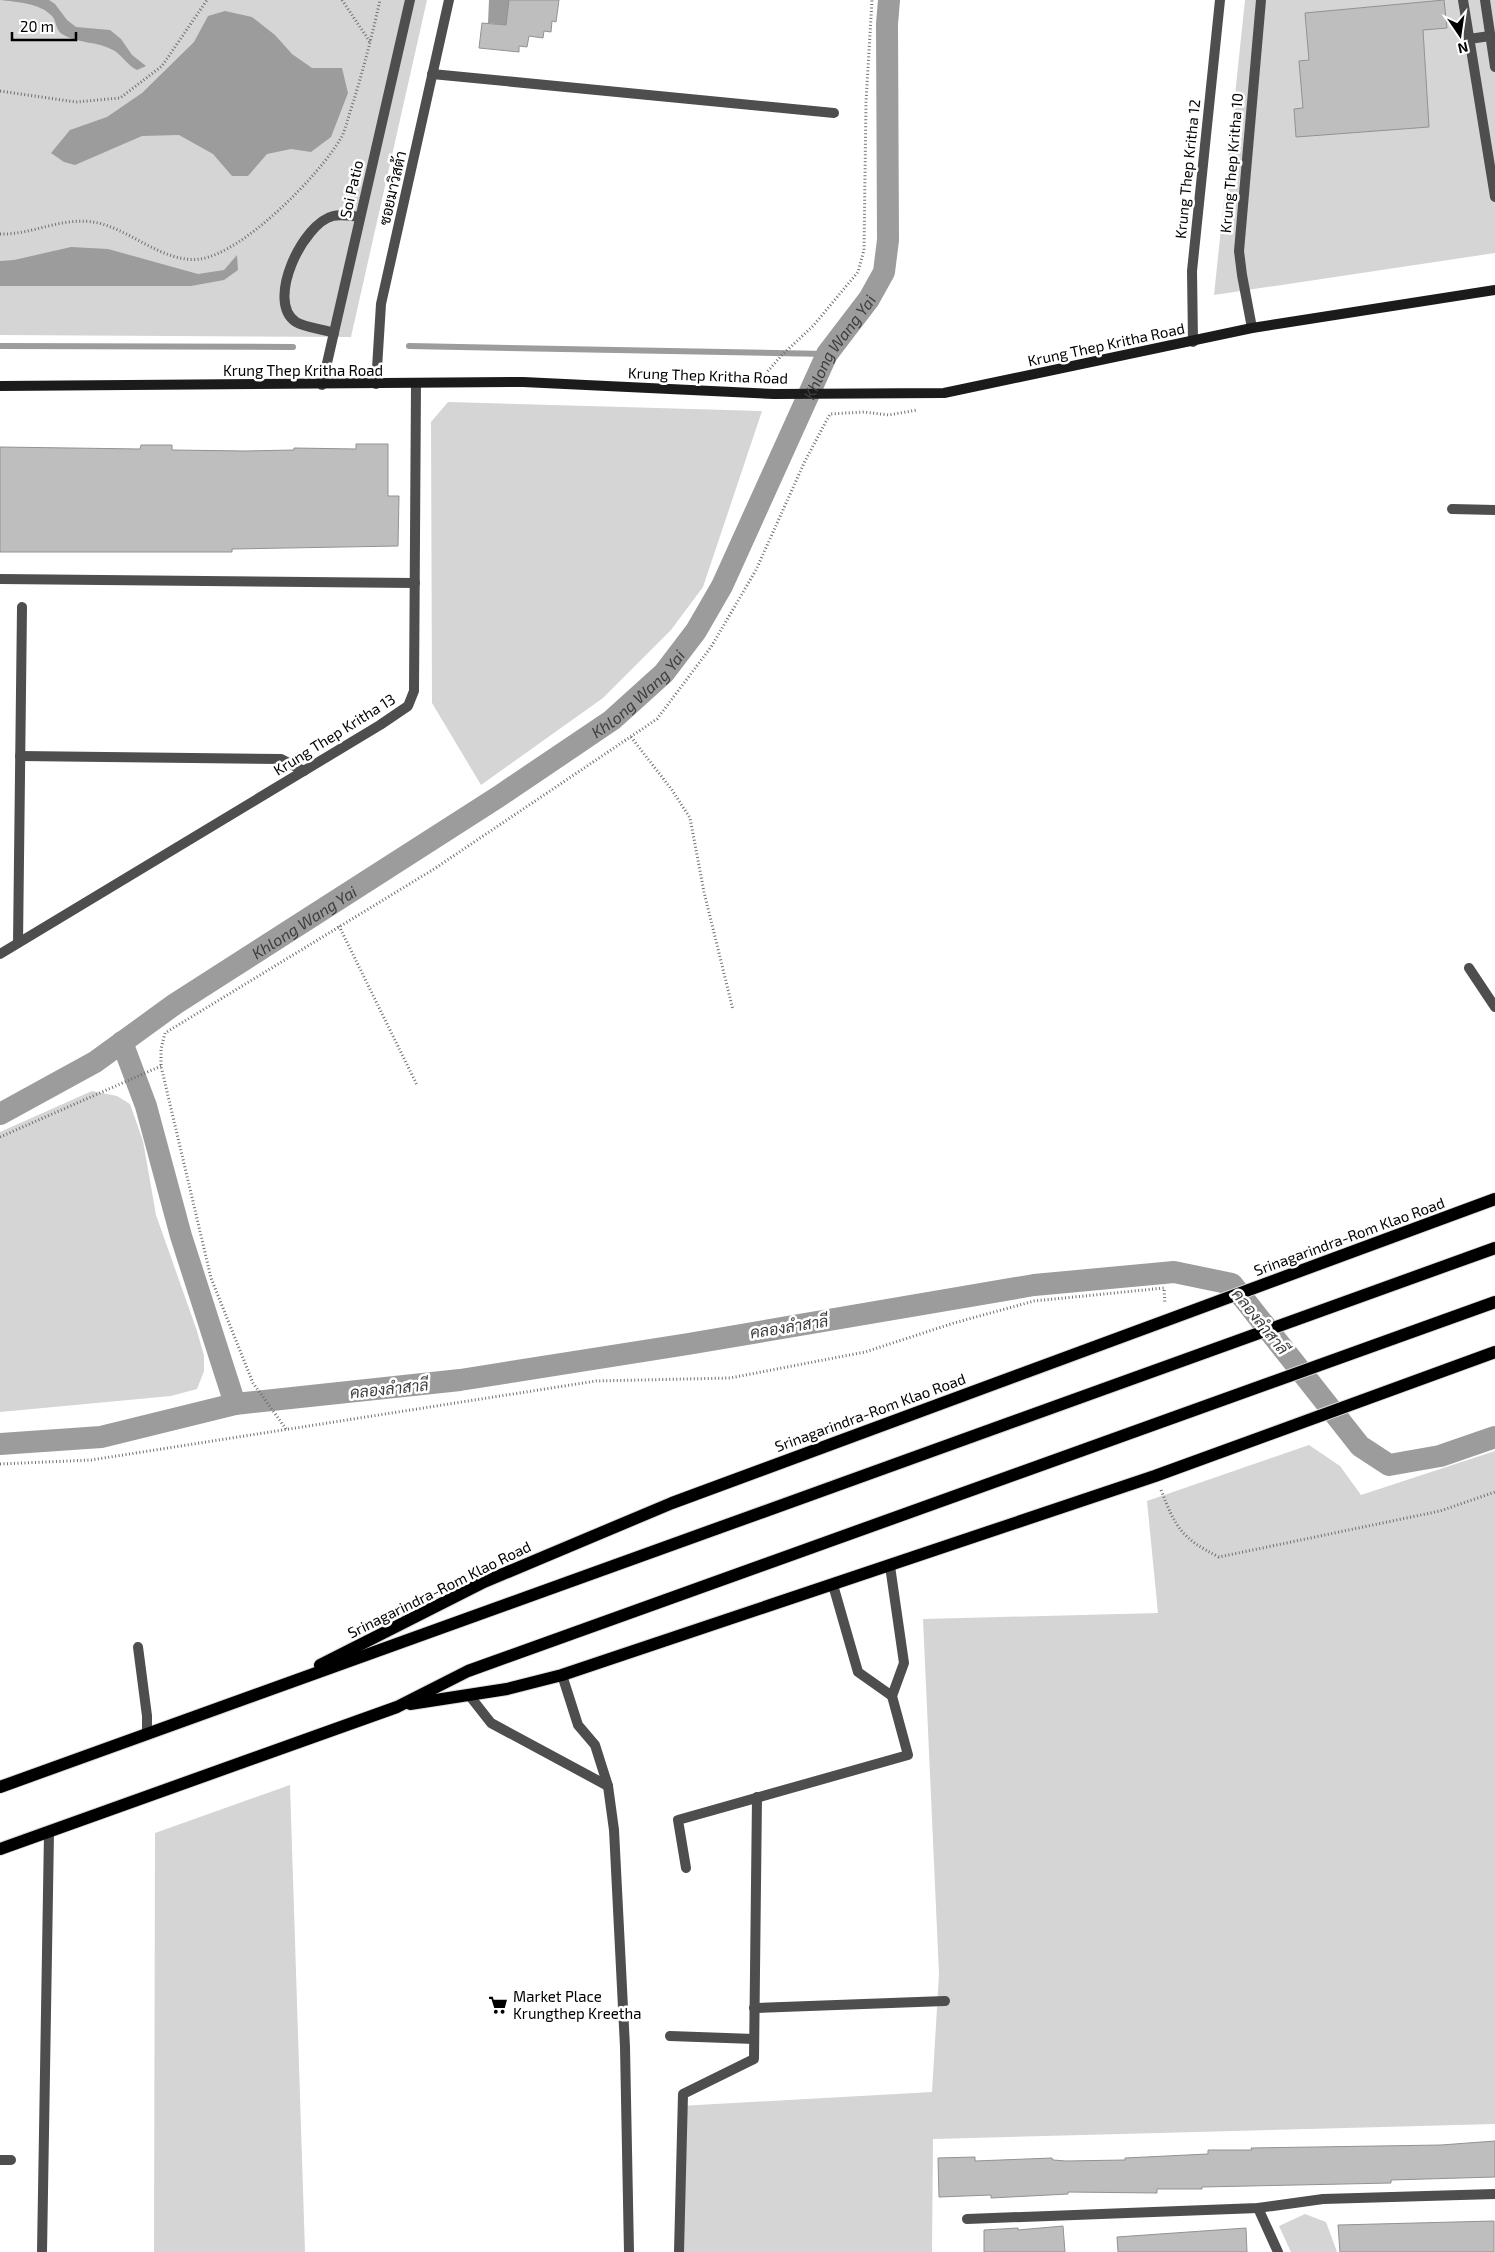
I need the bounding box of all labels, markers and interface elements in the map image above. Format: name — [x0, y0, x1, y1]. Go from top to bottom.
scale bar — [12, 10, 76, 42]
north arrow — [1435, 10, 1485, 60]
text: 20 m — [20, 17, 54, 35]
text: N — [1456, 39, 1470, 58]
street label: Krung Thep Kritha 10 — [1216, 92, 1246, 234]
street label: Krung Thep Kritha 12 — [1171, 98, 1203, 240]
street label: ซอยมาวิสต้า — [375, 149, 409, 227]
street label: Soi Patio — [336, 158, 366, 220]
water label: Khlong Wang Yai — [798, 291, 879, 402]
street label: Krung Thep Kritha Road — [1026, 319, 1186, 369]
street label: Krung Thep Kritha Road — [223, 361, 383, 379]
street label: Krung Thep Kritha Road — [628, 363, 788, 387]
water label: Khlong Wang Yai — [587, 646, 688, 741]
street label: Krung Thep Kritha 13 — [270, 689, 398, 779]
water label: Khlong Wang Yai — [248, 881, 360, 962]
street label: Srinagarindra-Rom Klao Road — [1251, 1193, 1447, 1279]
water label: คลองลำสาลี — [1229, 1284, 1295, 1358]
water label: คลองลำสาลี — [748, 1309, 830, 1342]
street label: Srinagarindra-Rom Klao Road — [772, 1369, 968, 1455]
water label: คลองลำสาลี — [349, 1373, 430, 1402]
street label: Srinagarindra-Rom Klao Road — [344, 1537, 534, 1641]
place label: Market Place Krungthep Kreetha — [513, 1987, 642, 2022]
supermarket icon: Market Place Krungthep Kreetha — [487, 1994, 509, 2016]

